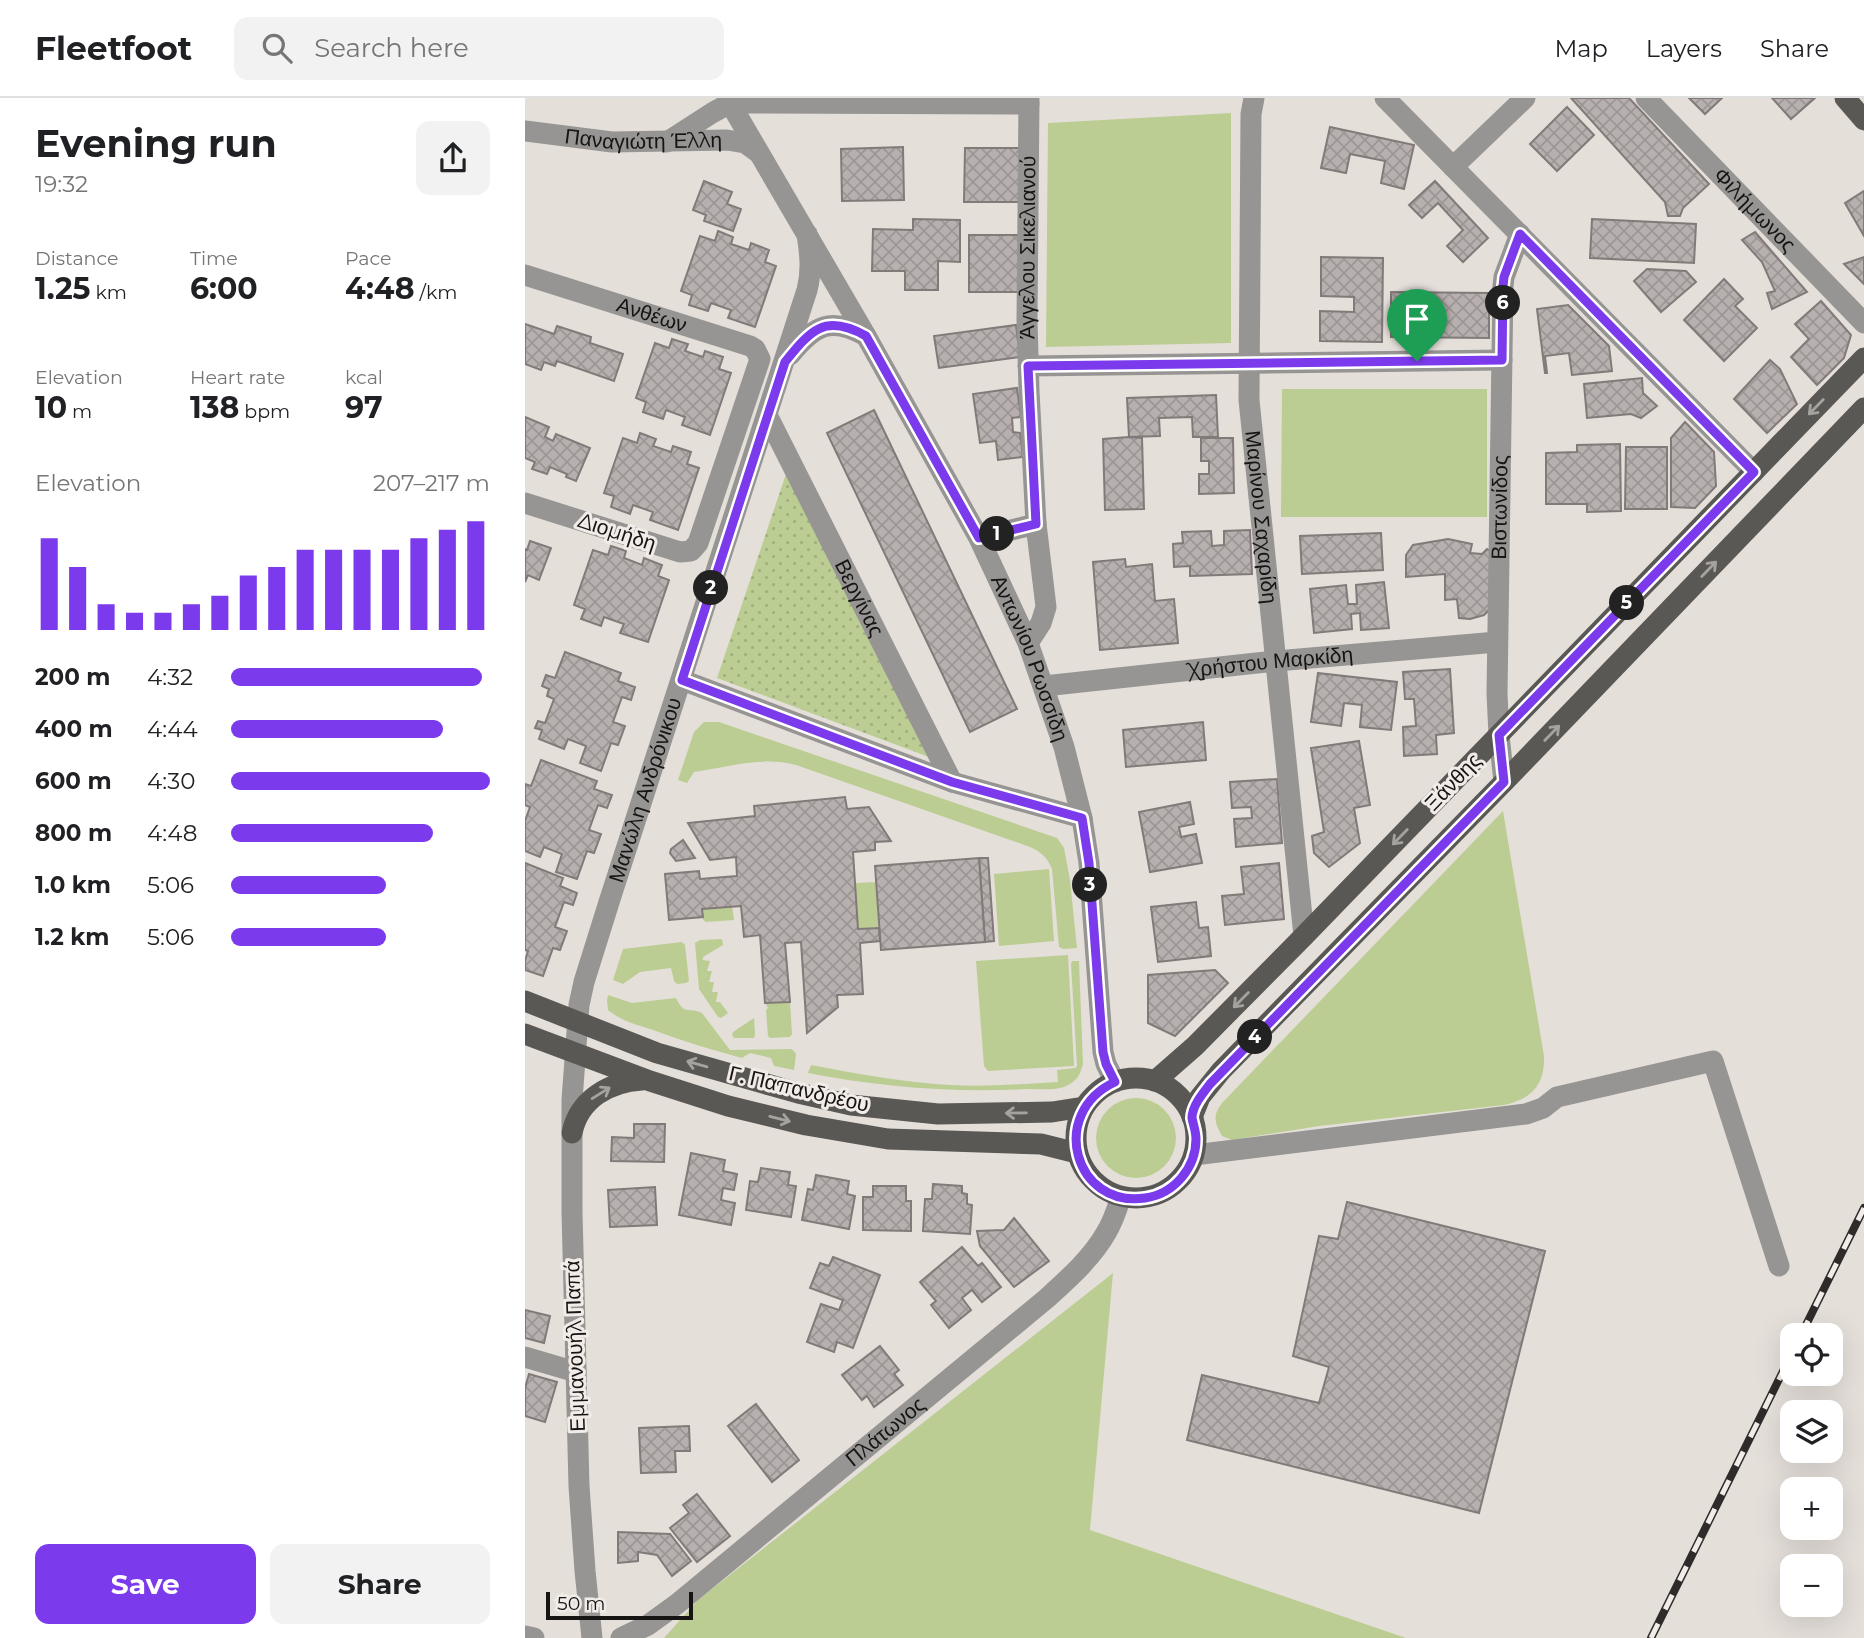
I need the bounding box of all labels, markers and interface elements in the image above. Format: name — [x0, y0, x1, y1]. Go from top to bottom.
search box — [234, 17, 724, 80]
text: Fleetfoot — [35, 28, 192, 68]
icon: search — [258, 29, 296, 67]
text: Search here — [314, 32, 469, 64]
text: Map — [1554, 34, 1608, 63]
text: Layers — [1646, 34, 1722, 63]
text: Share — [1760, 34, 1829, 63]
text: Evening run — [35, 120, 277, 167]
button: share — [416, 121, 490, 195]
street label: Παναγιώτη Έλλη — [563, 123, 722, 154]
street label: Άγγελου Σικελιανού — [1014, 156, 1040, 340]
street label: Φιλήμωνος — [1709, 162, 1801, 257]
text: 19:32 — [35, 170, 88, 198]
text: Distance — [35, 247, 118, 270]
text: Time — [190, 247, 238, 270]
text: Pace — [345, 247, 392, 270]
text: 1.25 — [35, 270, 90, 307]
text: 6:00 — [190, 270, 258, 307]
text: 4:48 — [345, 270, 415, 307]
text: km — [90, 281, 127, 304]
text: /km — [415, 281, 457, 304]
pin: 6 — [1485, 286, 1521, 320]
pin — [1387, 289, 1447, 361]
text: 6 — [1496, 291, 1509, 314]
street label: Ανθέων — [614, 292, 690, 337]
icon: arrive — [1398, 300, 1436, 338]
text: Elevation — [35, 366, 123, 389]
text: Heart rate — [190, 366, 285, 389]
text: kcal — [345, 366, 383, 389]
text: 10 — [35, 389, 67, 426]
text: 138 — [190, 389, 239, 426]
text: 97 — [345, 389, 383, 426]
one-way arrow — [1808, 398, 1825, 415]
text: m — [67, 400, 92, 423]
text: bpm — [239, 400, 290, 423]
street label: Μαρίνου Σαχαρίδη — [1240, 429, 1283, 605]
street label: Βιστωνίδος — [1486, 455, 1513, 560]
text: Elevation — [35, 469, 141, 497]
text: 207–217 m — [373, 469, 490, 497]
street label: Διομήδη — [575, 507, 659, 556]
pin: 1 — [979, 516, 1015, 551]
text: 1 — [993, 522, 1000, 545]
street label: Βεργίνας — [830, 555, 890, 641]
one-way arrow — [1701, 560, 1718, 577]
pin: 2 — [693, 570, 729, 606]
street label: Αντωνίου Ρωσσίδη — [986, 571, 1074, 744]
text: 2 — [705, 576, 716, 599]
pin: 5 — [1609, 586, 1645, 620]
text: 5 — [1621, 591, 1632, 614]
street label: Χρήστου Μαρκίδη — [1184, 641, 1354, 683]
text: 200 m — [35, 663, 110, 691]
text: 4:32 — [147, 663, 193, 691]
street label: Μανώλη Ανδρόνικου — [603, 694, 686, 886]
text: 400 m — [35, 715, 113, 743]
text: 4:44 — [147, 715, 198, 743]
one-way arrow — [1543, 724, 1560, 741]
street label: Ξάνθης — [1419, 748, 1486, 815]
text: 600 m — [35, 767, 112, 795]
text: 4:30 — [147, 767, 195, 795]
text: 800 m — [35, 819, 112, 847]
text: 4:48 — [147, 819, 197, 847]
one-way arrow — [1391, 828, 1408, 845]
pin: 3 — [1073, 868, 1107, 902]
text: 1.0 km — [35, 871, 111, 899]
text: 5:06 — [147, 871, 194, 899]
text: 3 — [1084, 873, 1095, 896]
text: 1.2 km — [35, 923, 109, 951]
text: 5:06 — [147, 923, 194, 951]
one-way arrow — [1232, 991, 1249, 1008]
pin: 4 — [1237, 1020, 1273, 1054]
text: 4 — [1248, 1025, 1261, 1048]
one-way arrow — [686, 1057, 708, 1070]
street label: Γ. Παπανδρέου — [727, 1060, 871, 1117]
one-way arrow — [591, 1085, 610, 1100]
one-way arrow — [1005, 1106, 1028, 1119]
one-way arrow — [768, 1113, 791, 1126]
street label: Εμμανουήλ Παπά — [559, 1260, 590, 1432]
map controls — [1780, 1323, 1843, 1617]
button: locate — [1780, 1323, 1843, 1386]
street label: Πλάτωνος — [840, 1391, 930, 1471]
button: layers — [1780, 1400, 1843, 1463]
button: + — [1780, 1477, 1843, 1540]
button: Save — [35, 1544, 256, 1624]
button: Share — [270, 1544, 490, 1624]
button: − — [1780, 1554, 1843, 1617]
scale bar — [546, 1589, 693, 1621]
text: 50 m — [557, 1592, 605, 1615]

